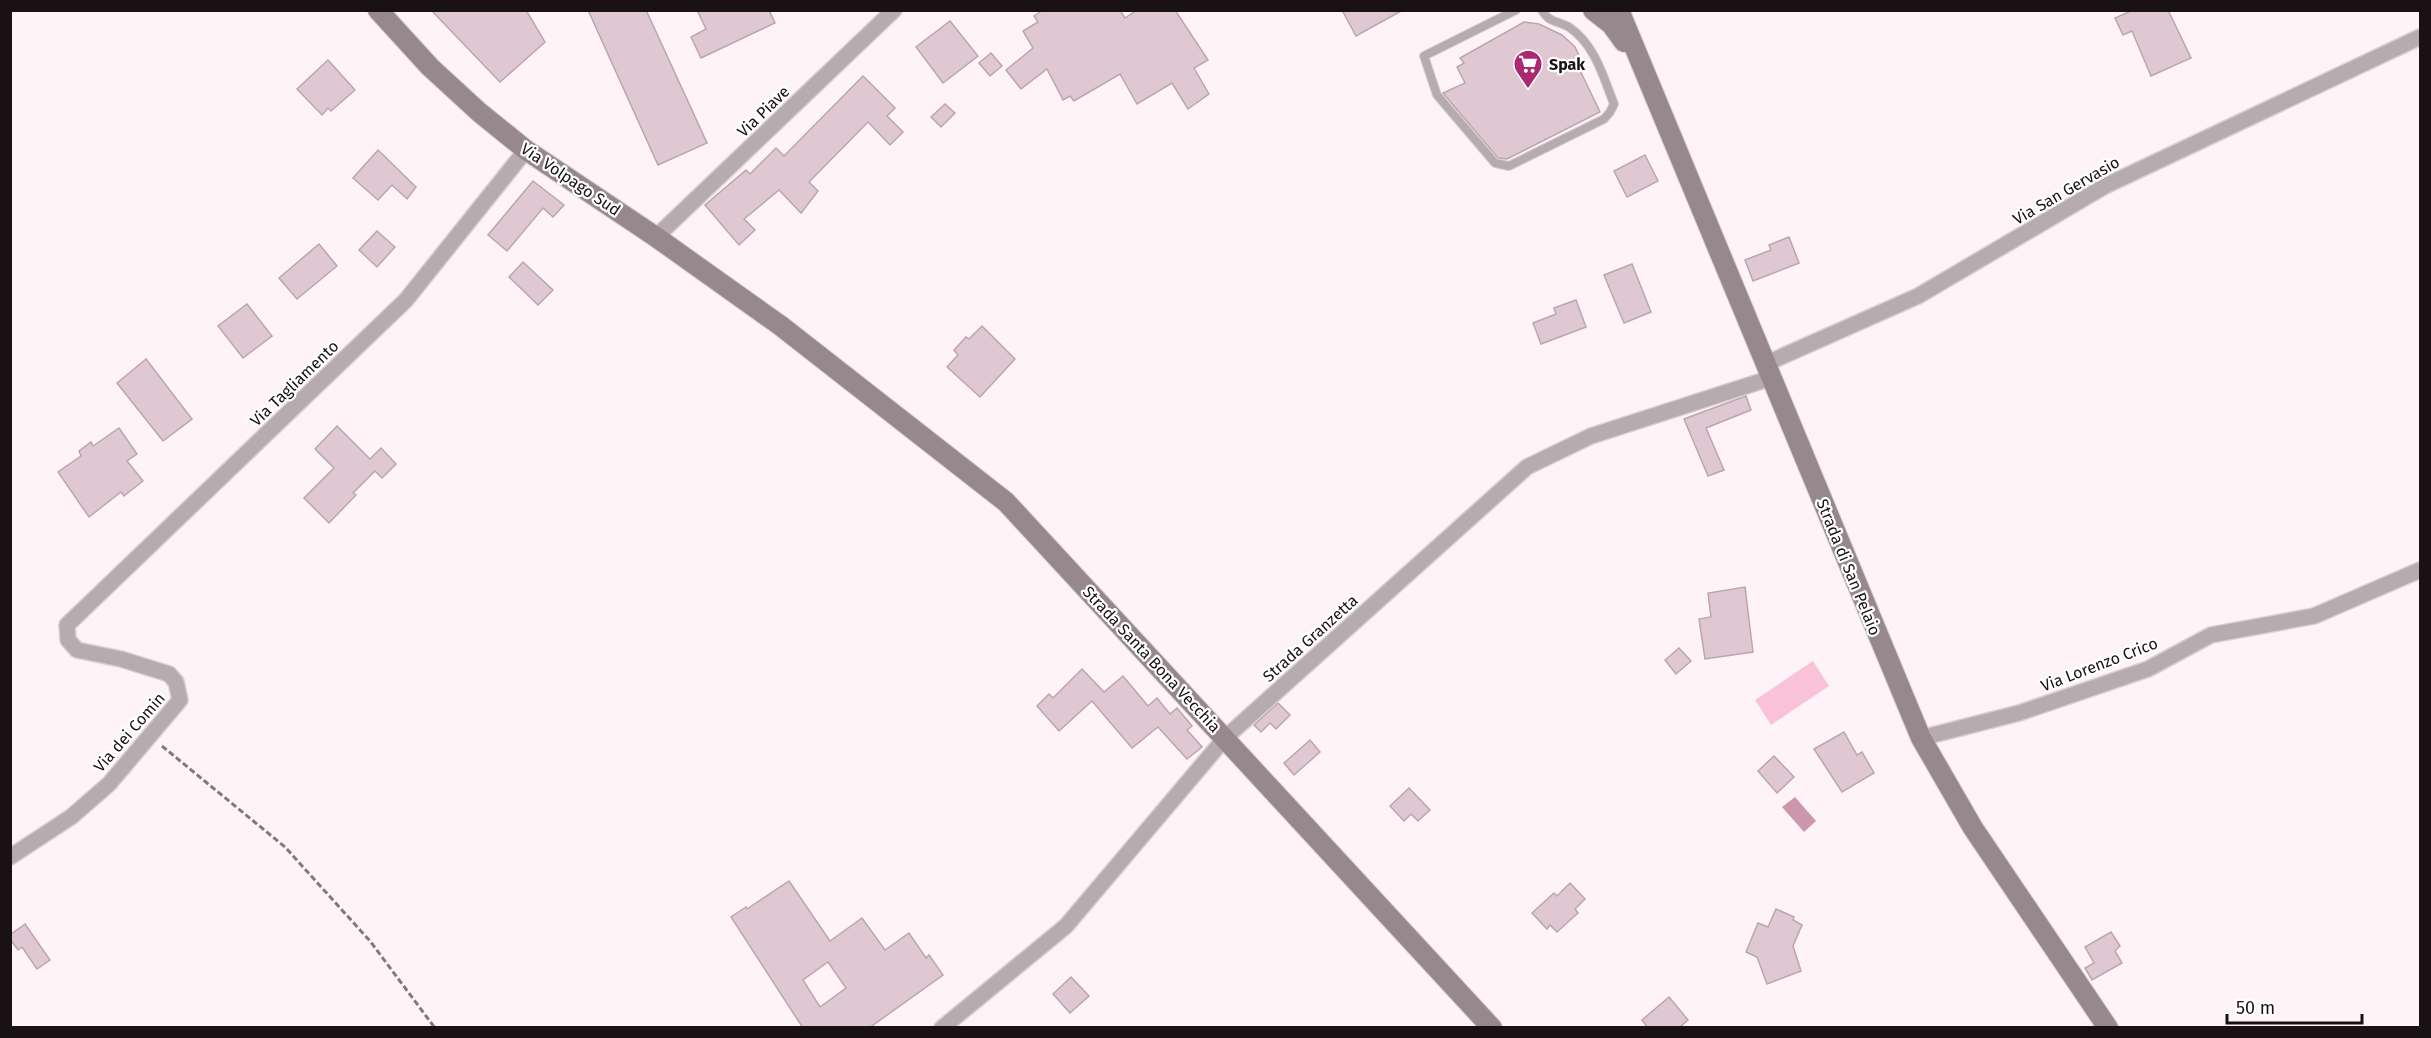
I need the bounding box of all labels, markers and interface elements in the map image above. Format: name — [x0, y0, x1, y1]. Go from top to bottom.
supermarket icon: Spak — [1512, 48, 1544, 90]
place label: Spak — [1549, 55, 1585, 74]
street label: Via Piave — [733, 82, 793, 141]
street label: Via Volpago Sud — [517, 139, 624, 220]
street label: Via San Gervasio — [2010, 152, 2123, 229]
street label: Via Tagliamento — [246, 336, 342, 430]
street label: Strada di San Pelaio — [1812, 496, 1885, 638]
street label: Strada Santa Bona Vecchia — [1079, 582, 1224, 736]
street label: Strada Granzetta — [1259, 591, 1362, 686]
street label: Via Lorenzo Crico — [2038, 633, 2160, 695]
street label: Via dei Comin — [90, 689, 169, 776]
scale bar — [2227, 987, 2362, 1025]
text: 50 m — [2236, 997, 2275, 1019]

